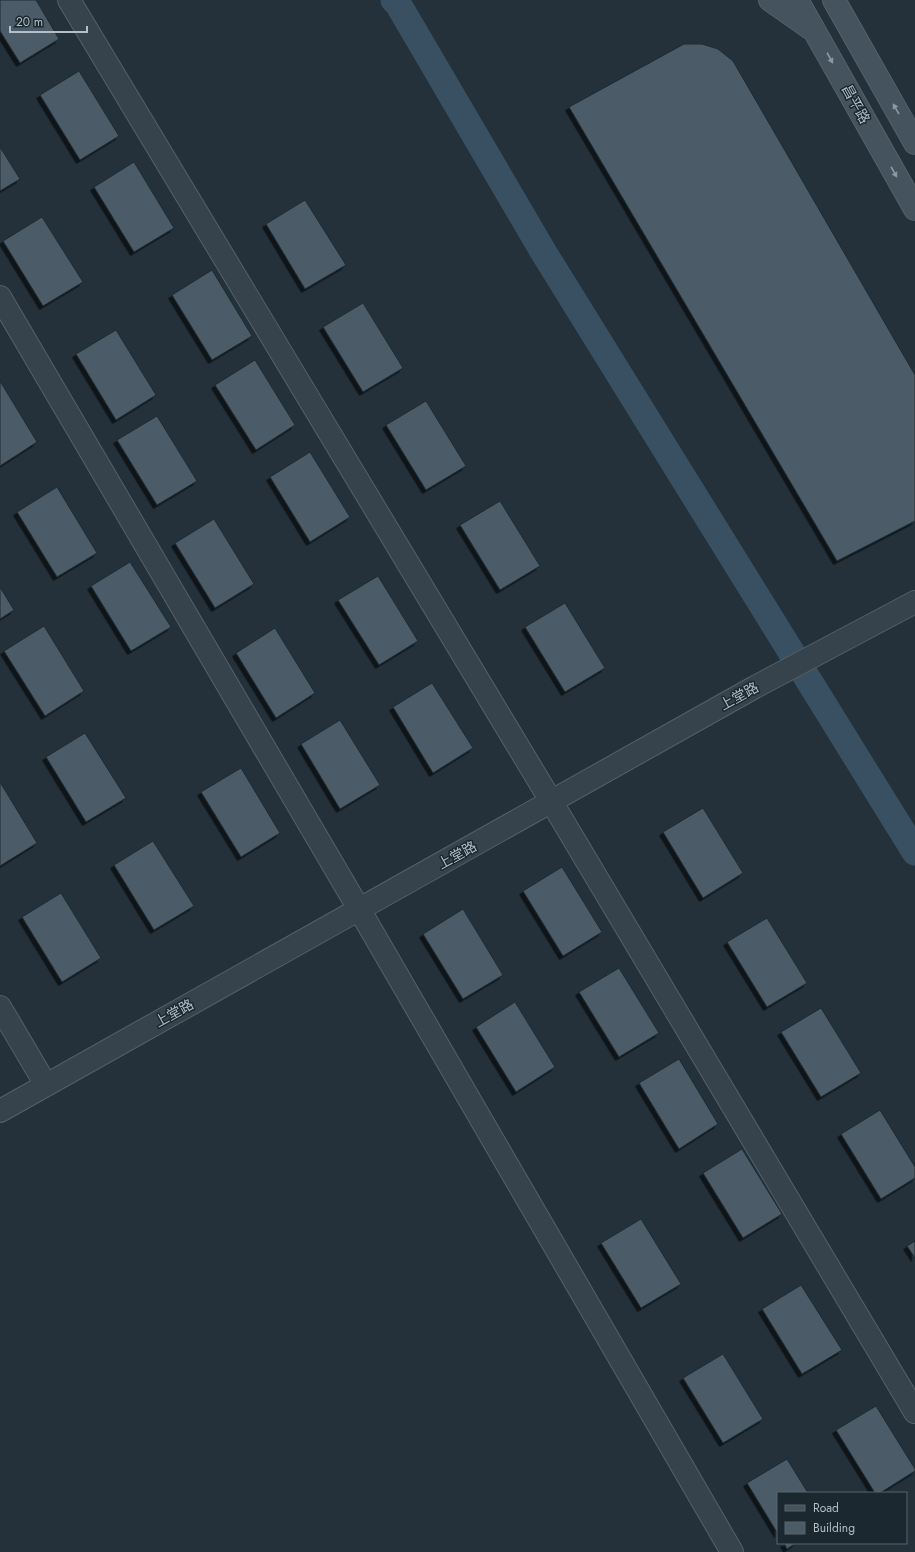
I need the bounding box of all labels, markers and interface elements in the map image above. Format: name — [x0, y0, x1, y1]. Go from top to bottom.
scale bar — [10, 8, 87, 34]
text: 20 m — [16, 13, 43, 31]
one-way arrow — [827, 53, 834, 64]
street label: 昌平路 — [837, 81, 875, 127]
one-way arrow — [892, 103, 899, 115]
one-way arrow — [891, 166, 898, 178]
street label: 上堂路 — [716, 677, 762, 715]
street label: 上堂路 — [434, 836, 480, 874]
street label: 上堂路 — [151, 994, 197, 1032]
legend — [777, 1492, 907, 1544]
text: Road — [813, 1499, 839, 1517]
text: Building — [813, 1519, 855, 1537]

